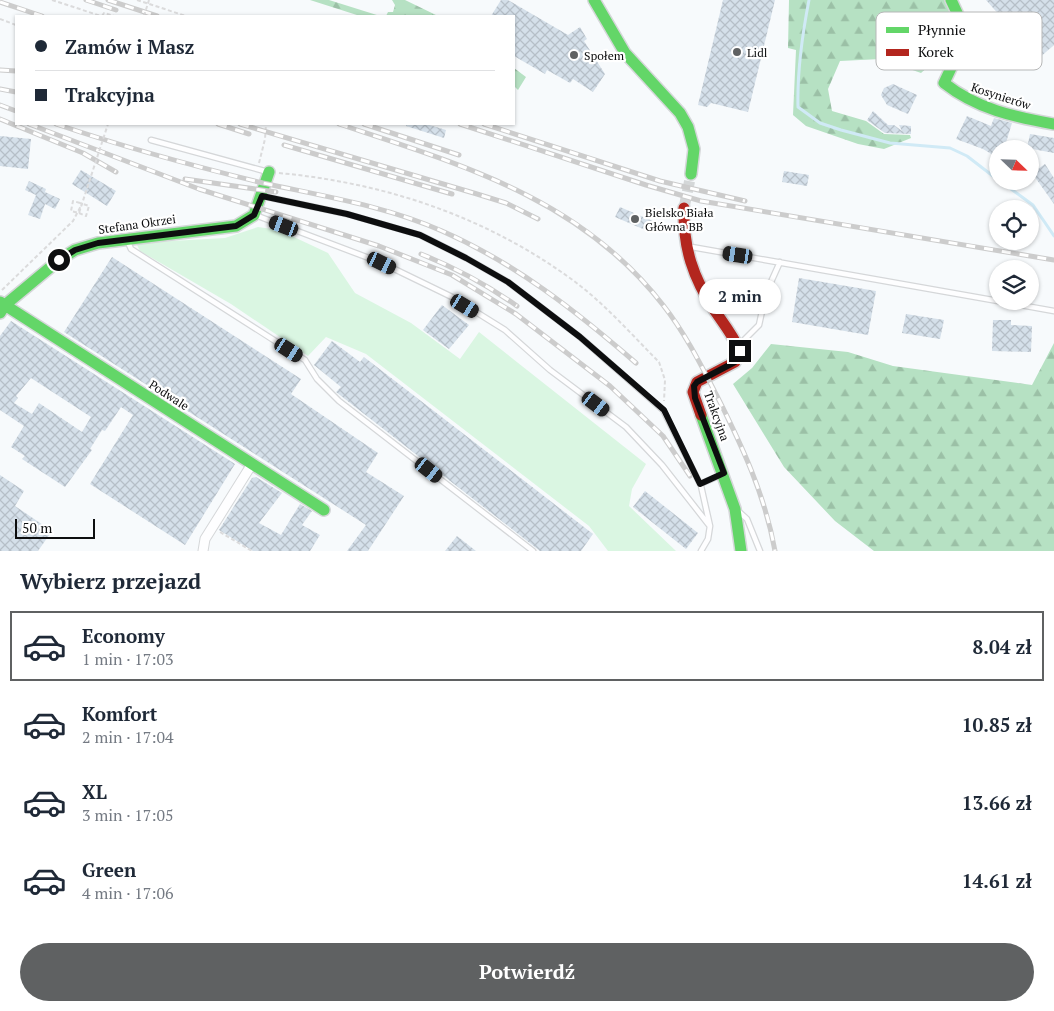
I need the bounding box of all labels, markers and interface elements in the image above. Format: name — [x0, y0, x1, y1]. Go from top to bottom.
legend — [876, 12, 1042, 70]
text: Płynnie — [918, 20, 966, 39]
text: Zamów i Masz — [65, 34, 194, 59]
text: Korek — [918, 42, 955, 61]
place label: Lidl — [747, 45, 768, 60]
marker: Lidl — [731, 46, 743, 58]
place label: Społem — [584, 48, 625, 63]
marker: Społem — [568, 49, 580, 61]
street label: Kosynierów — [969, 79, 1033, 113]
text: Trakcyjna — [65, 82, 155, 107]
north arrow — [989, 140, 1039, 190]
map controls — [989, 140, 1039, 310]
button: locate — [989, 200, 1039, 250]
place label: Bielsko Biała Główna BB — [645, 205, 713, 234]
street label: Stefana Okrzei — [97, 211, 177, 237]
marker: Bielsko Biała Główna BB — [629, 213, 641, 225]
car — [267, 214, 300, 238]
car — [722, 245, 753, 265]
route start — [48, 249, 70, 271]
car — [365, 250, 398, 276]
button: layers — [989, 260, 1039, 310]
callout: 2 min — [699, 278, 781, 314]
text: 2 min — [718, 285, 762, 307]
car — [448, 292, 481, 320]
car — [272, 336, 305, 364]
route end — [729, 340, 751, 362]
street label: Podwale — [146, 377, 192, 413]
car — [579, 389, 612, 419]
street label: Trakcyjna — [701, 389, 733, 443]
car — [412, 455, 445, 485]
scale bar — [15, 516, 95, 539]
text: 50 m — [22, 518, 52, 537]
text: Wybierz przejazd — [20, 566, 201, 595]
text: Economy — [82, 623, 165, 648]
icon: car — [22, 624, 67, 669]
text: 8.04 zł — [973, 634, 1032, 659]
text: 1 min · 17:03 — [82, 648, 174, 670]
text: Komfort — [82, 701, 157, 726]
icon: car — [22, 702, 67, 747]
text: 10.85 zł — [962, 712, 1032, 737]
text: 2 min · 17:04 — [82, 726, 174, 748]
text: XL — [82, 779, 107, 804]
icon: car — [22, 780, 67, 825]
text: 13.66 zł — [962, 790, 1032, 815]
text: 3 min · 17:05 — [82, 804, 174, 826]
text: Green — [82, 857, 136, 882]
icon: car — [22, 858, 67, 903]
text: 14.61 zł — [962, 868, 1032, 893]
text: 4 min · 17:06 — [82, 882, 174, 904]
button: Potwierdź — [20, 943, 1034, 1001]

